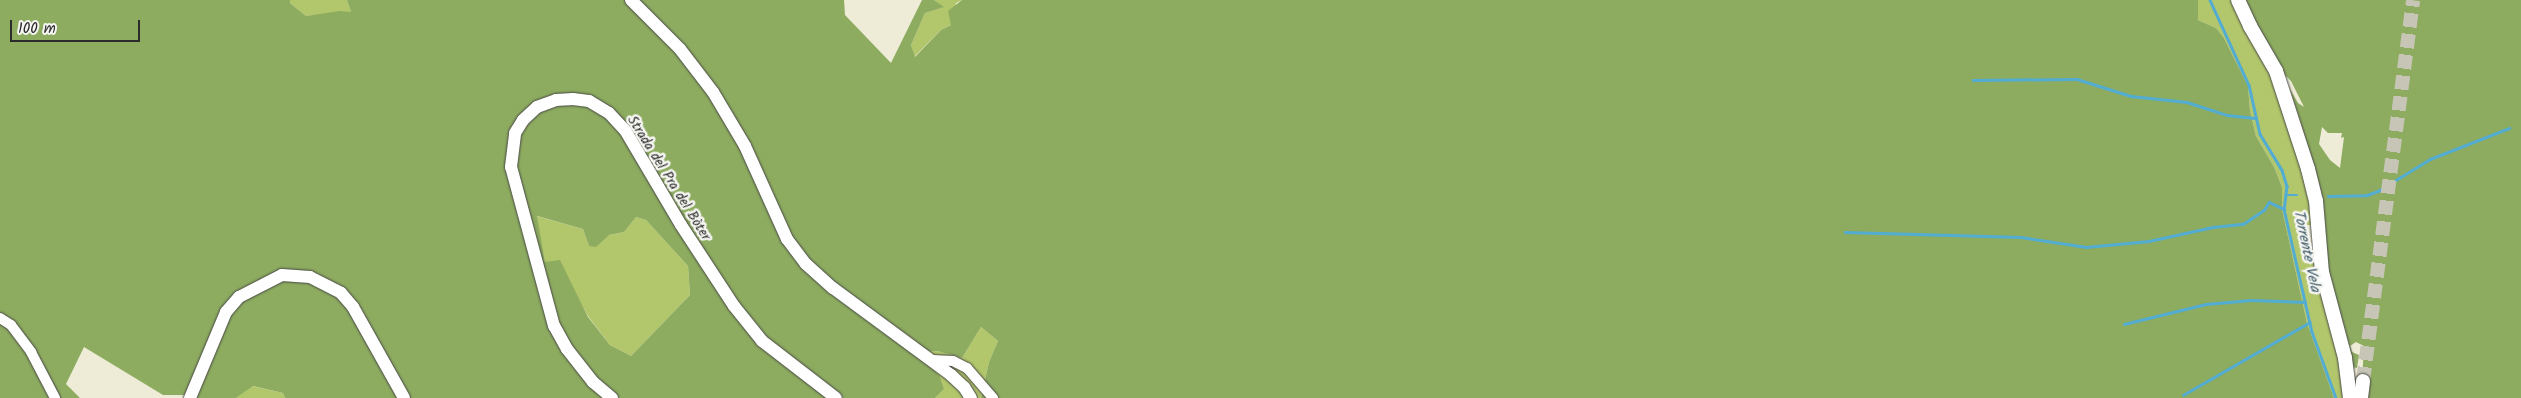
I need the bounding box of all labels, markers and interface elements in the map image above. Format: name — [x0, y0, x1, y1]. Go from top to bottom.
scale bar — [12, 10, 142, 42]
text: 100 m — [18, 17, 56, 41]
street label: Strada del Pra del Bòter — [624, 113, 714, 243]
water label: Torrente Vela — [2289, 208, 2323, 294]

